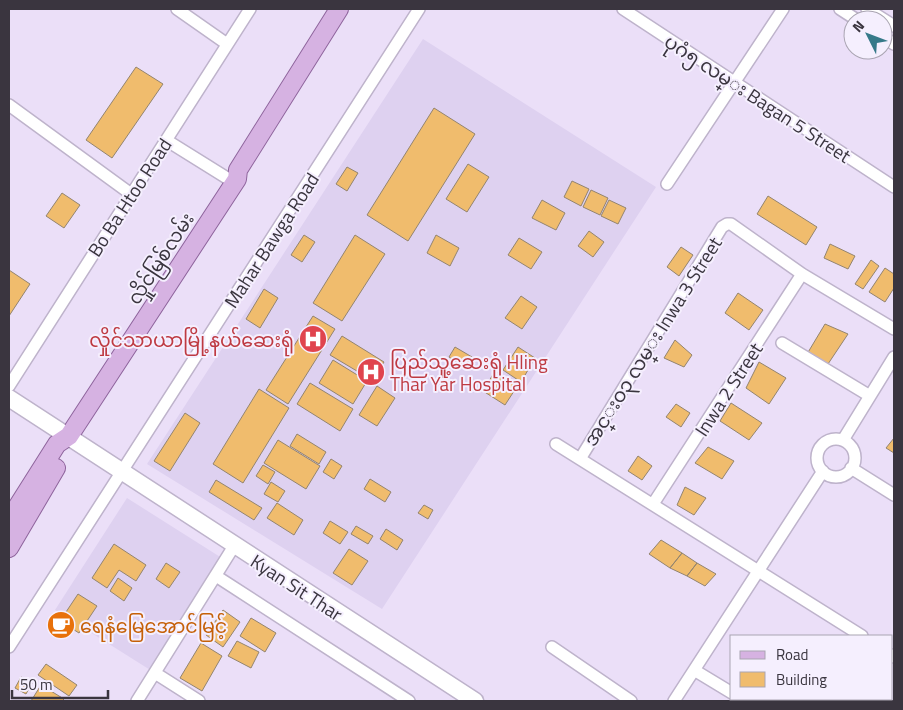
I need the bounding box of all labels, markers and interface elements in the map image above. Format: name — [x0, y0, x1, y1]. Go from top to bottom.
north arrow — [843, 10, 893, 60]
text: N — [847, 15, 869, 37]
street label: ပုဂံ၅ လမ္း Bagan 5 Street — [657, 27, 857, 172]
street label: Bo Ba Htoo Road — [80, 132, 178, 262]
street label: Mahar Bawga Road — [216, 167, 326, 313]
street label: လှိုင်မြစ်လမ်း — [119, 206, 202, 311]
street label: အင္းဝ၃ လမ္း Inwa 3 Street — [576, 230, 730, 452]
hospital icon: လှိုင်သာယာမြို့နယ်ဆေးရုံ — [298, 324, 328, 354]
place label: လှိုင်သာယာမြို့နယ်ဆေးရုံ — [89, 325, 294, 357]
street label: Inwa 2 Street — [687, 336, 769, 442]
place label: ပြည်သူ့ဆေးရုံ Hling Thar Yar Hospital — [390, 347, 548, 398]
hospital icon: ပြည်သူ့ဆေးရုံ Hling Thar Yar Hospital — [356, 357, 386, 387]
street label: Kyan Sit Thar — [245, 546, 349, 628]
cafe icon: ရေနံမြေအောင်မြင့် — [46, 610, 76, 640]
place label: ရေနံမြေအောင်မြင့် — [80, 611, 227, 642]
legend — [730, 635, 893, 700]
text: Road — [776, 643, 808, 666]
scale bar — [12, 668, 109, 700]
text: Building — [776, 668, 827, 691]
text: 50 m — [20, 673, 53, 696]

